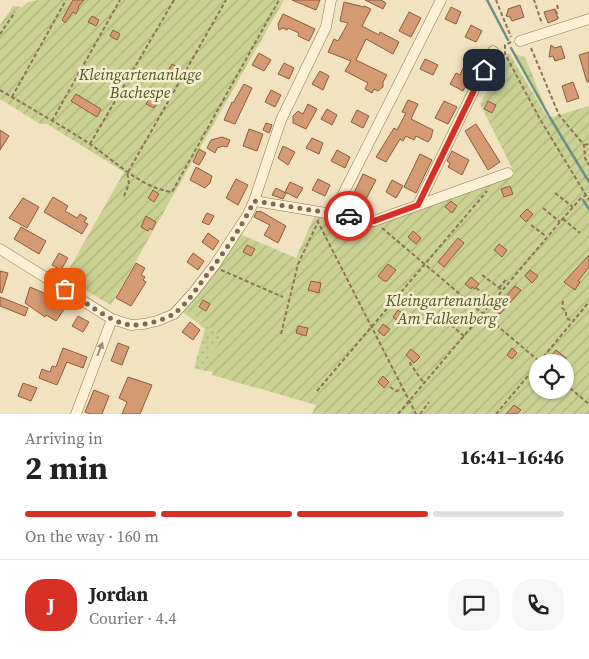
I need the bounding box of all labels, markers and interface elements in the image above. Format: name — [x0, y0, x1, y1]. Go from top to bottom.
pin — [463, 49, 505, 91]
icon: home — [470, 56, 498, 84]
park label: Kleingartenanlage Bachespe — [78, 63, 202, 103]
courier — [324, 191, 374, 241]
icon: car — [335, 202, 363, 230]
pin — [44, 268, 86, 310]
icon: bag — [51, 275, 79, 303]
park label: Kleingartenanlage Am Falkenberg — [385, 289, 509, 329]
one-way arrow — [97, 341, 105, 356]
map controls — [529, 354, 574, 399]
button: locate — [529, 354, 574, 399]
text: Arriving in — [25, 427, 103, 449]
text: 16:41–16:46 — [460, 444, 564, 470]
text: 2 min — [25, 446, 108, 490]
text: On the way · 160 m — [25, 525, 159, 547]
button: chat — [448, 579, 500, 631]
button: phone — [512, 579, 564, 631]
text: Jordan — [89, 581, 148, 607]
text: J — [47, 592, 55, 618]
text: Courier · 4.4 — [89, 607, 177, 629]

